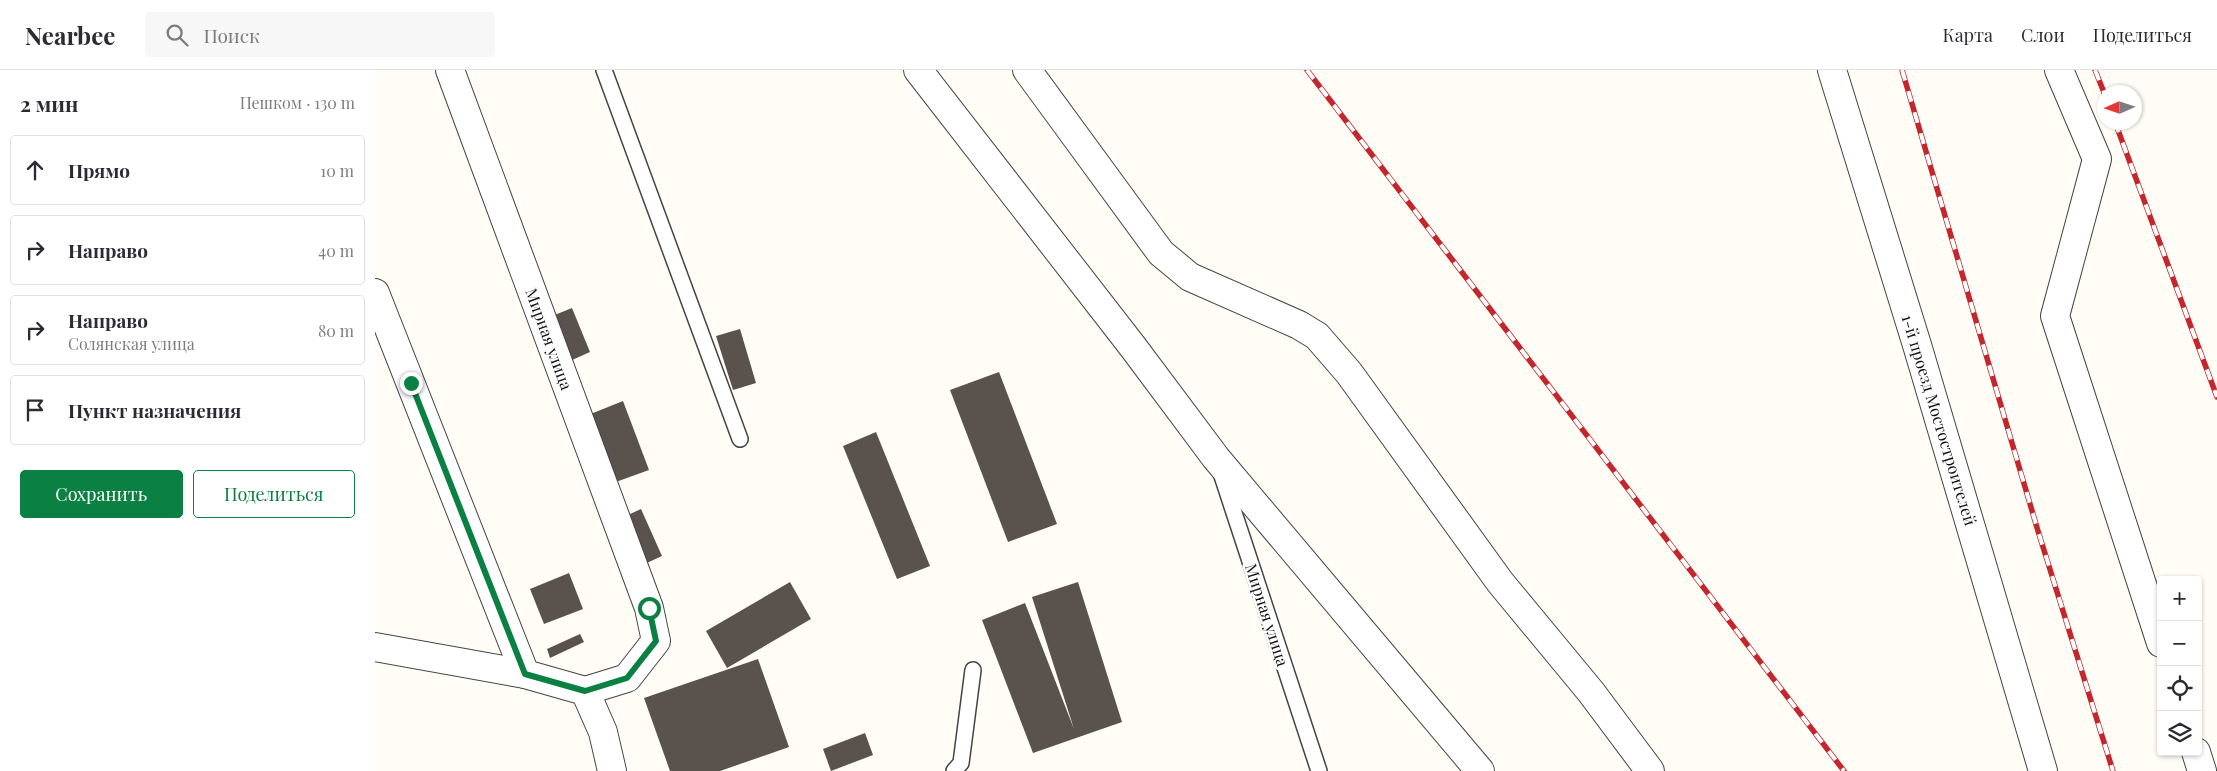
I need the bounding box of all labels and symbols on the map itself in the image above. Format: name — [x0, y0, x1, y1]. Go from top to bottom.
north arrow — [2097, 85, 2142, 130]
street label: Мирная улица — [521, 285, 578, 393]
street label: 1-й проезд Мостостроителей — [1897, 312, 1982, 528]
route end — [400, 372, 423, 395]
street label: Мирная улица — [1241, 561, 1294, 669]
route start — [638, 597, 661, 620]

